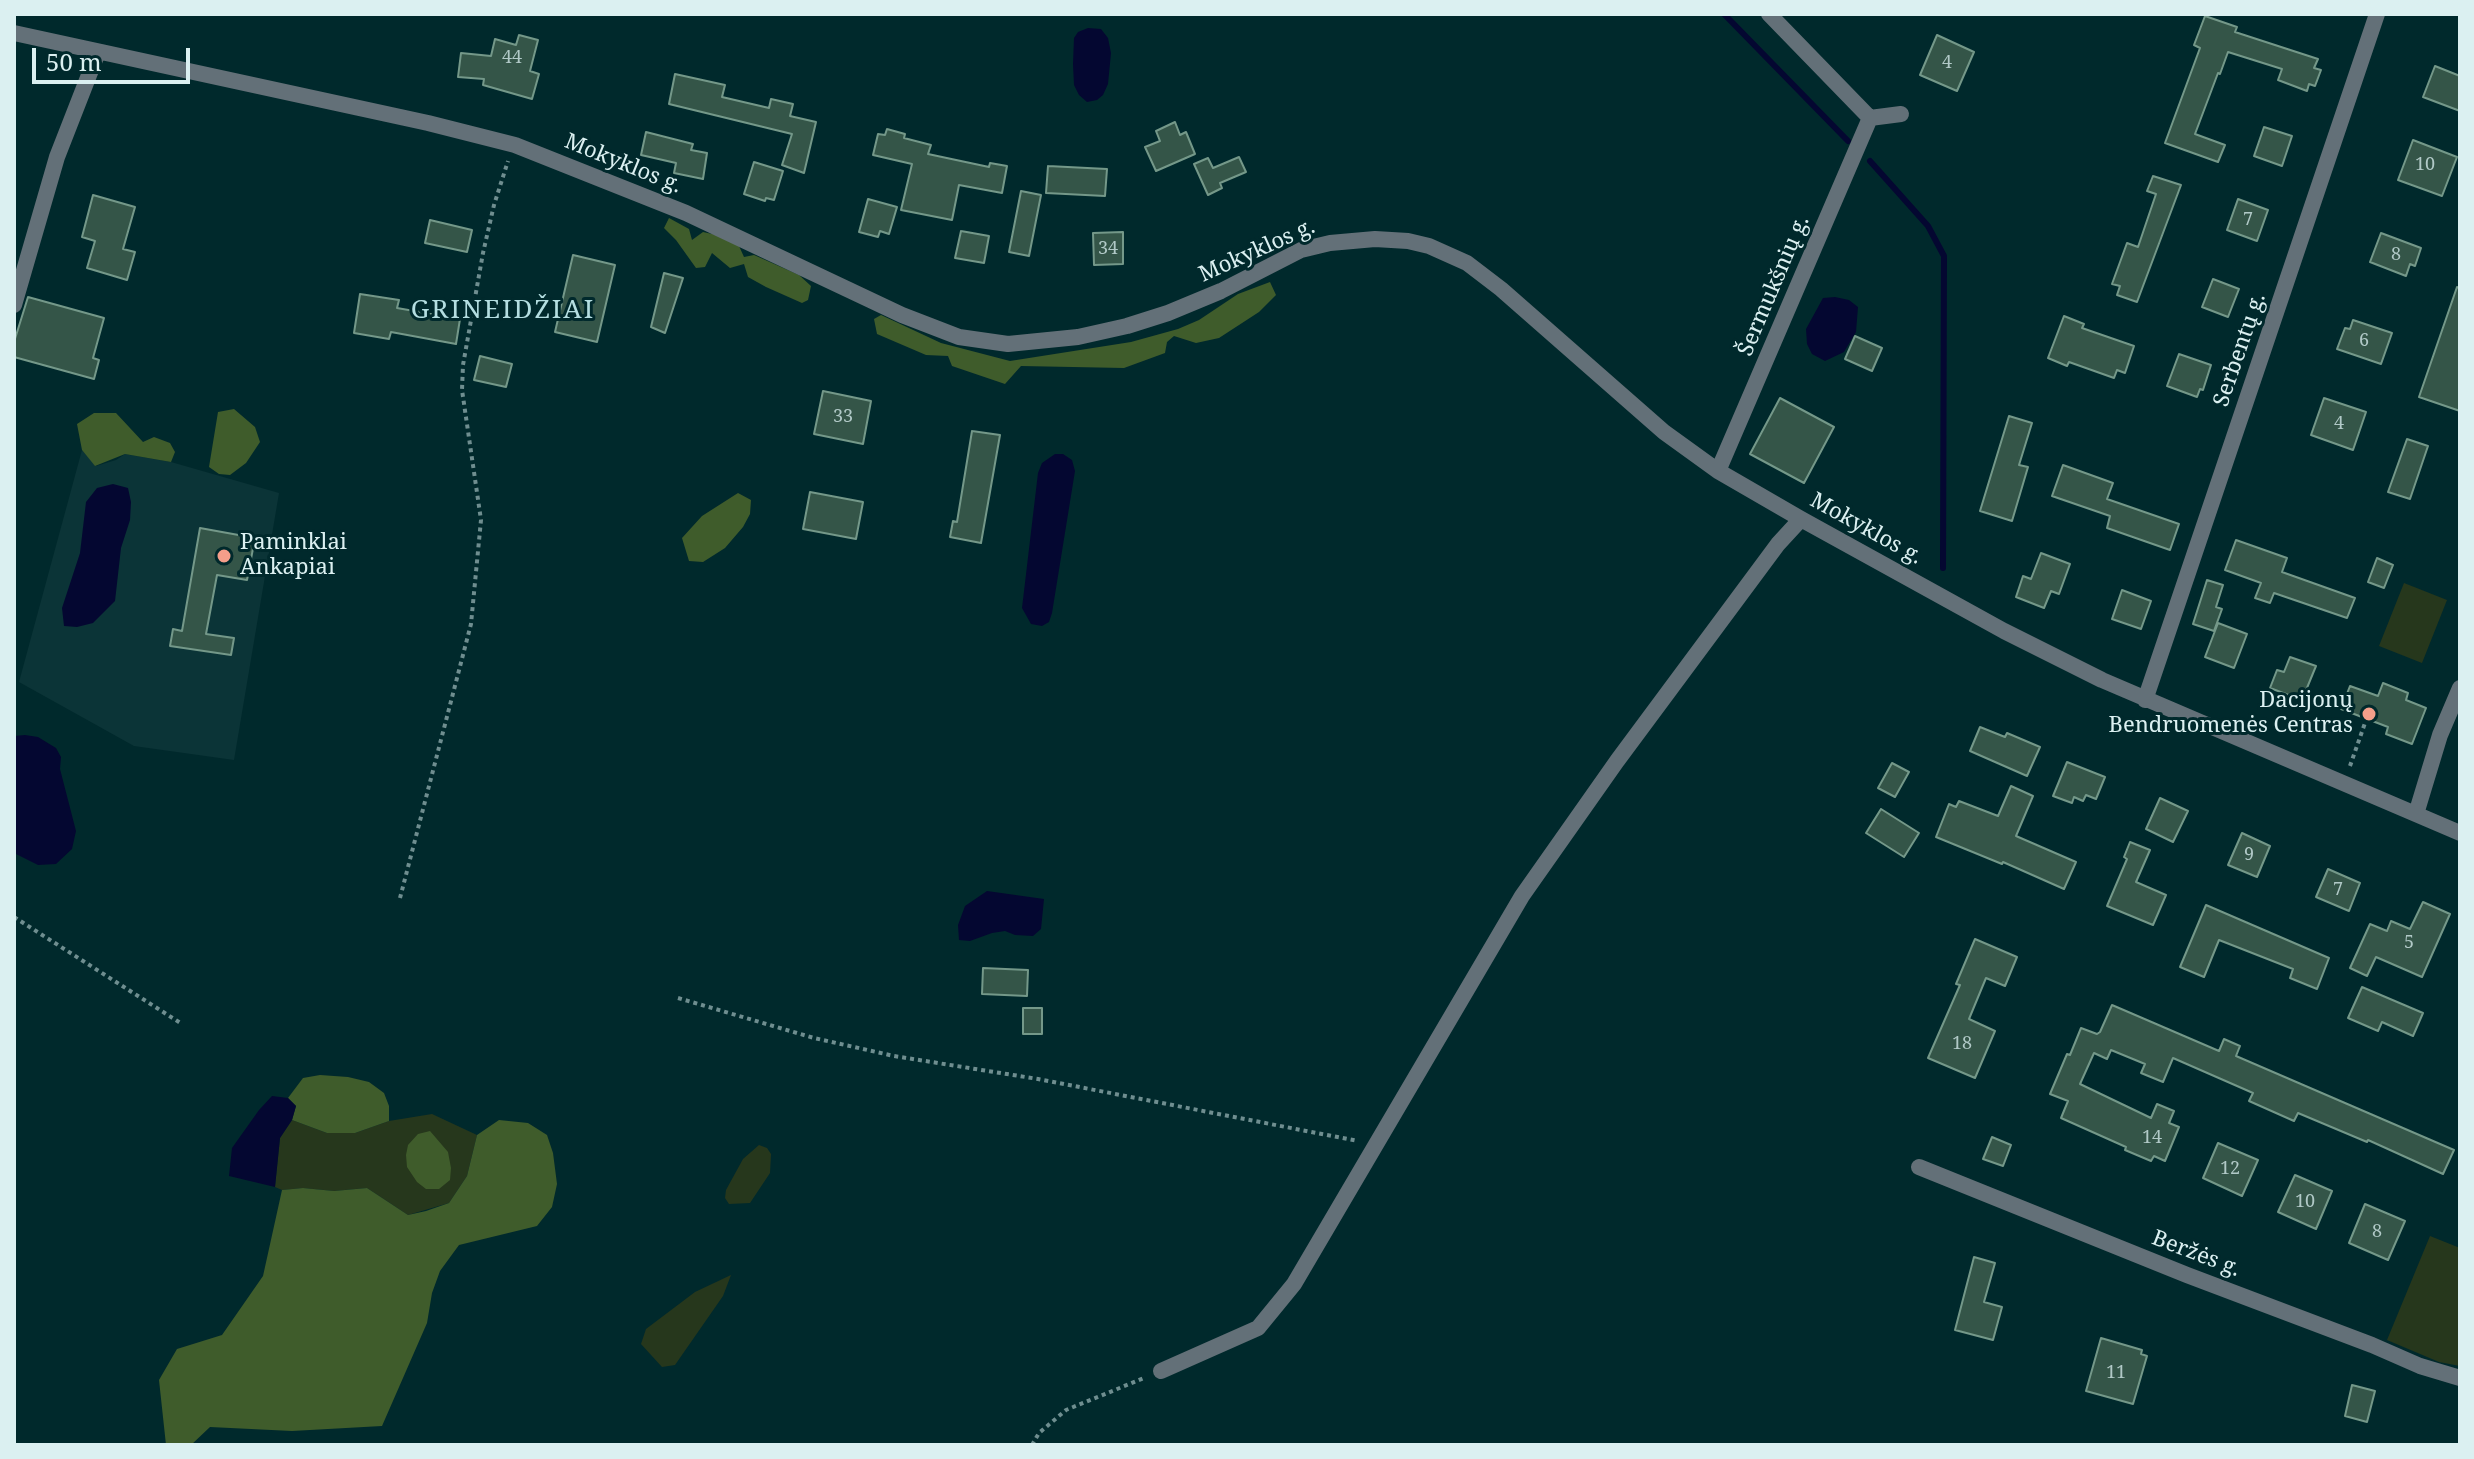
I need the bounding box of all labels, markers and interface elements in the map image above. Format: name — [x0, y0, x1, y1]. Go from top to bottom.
scale bar — [36, 32, 194, 82]
text: 50 m — [46, 45, 102, 78]
house number: 44 — [502, 47, 522, 69]
house number: 4 — [1942, 52, 1952, 74]
street label: Mokyklos g. — [561, 129, 685, 199]
house number: 10 — [2415, 154, 2435, 176]
house number: 7 — [2243, 209, 2253, 231]
street label: Šermukšnių g. — [1733, 212, 1815, 360]
street label: Mokyklos g. — [1195, 214, 1319, 288]
house number: 34 — [1098, 238, 1118, 260]
house number: 8 — [2391, 244, 2401, 266]
street label: Serbentų g. — [2208, 290, 2272, 410]
district label: GRINEIDŽIAI — [411, 295, 595, 327]
house number: 6 — [2359, 330, 2369, 352]
house number: 33 — [833, 406, 853, 428]
house number: 4 — [2334, 413, 2344, 435]
street label: Mokyklos g. — [1805, 487, 1927, 571]
place label: Paminklai Ankapiai — [240, 530, 347, 582]
marker: Paminklai Ankapiai — [215, 547, 233, 565]
place label: Dacijonų Bendruomenės Centras — [2109, 688, 2353, 740]
marker: Dacijonų Bendruomenės Centras — [2360, 705, 2378, 723]
house number: 9 — [2244, 844, 2254, 866]
house number: 7 — [2333, 879, 2343, 901]
house number: 5 — [2404, 932, 2414, 954]
house number: 18 — [1952, 1033, 1972, 1055]
house number: 14 — [2142, 1127, 2162, 1149]
house number: 12 — [2220, 1158, 2240, 1180]
house number: 10 — [2295, 1191, 2315, 1213]
house number: 8 — [2372, 1221, 2382, 1243]
street label: Beržės g. — [2148, 1225, 2244, 1283]
house number: 11 — [2106, 1362, 2126, 1384]

